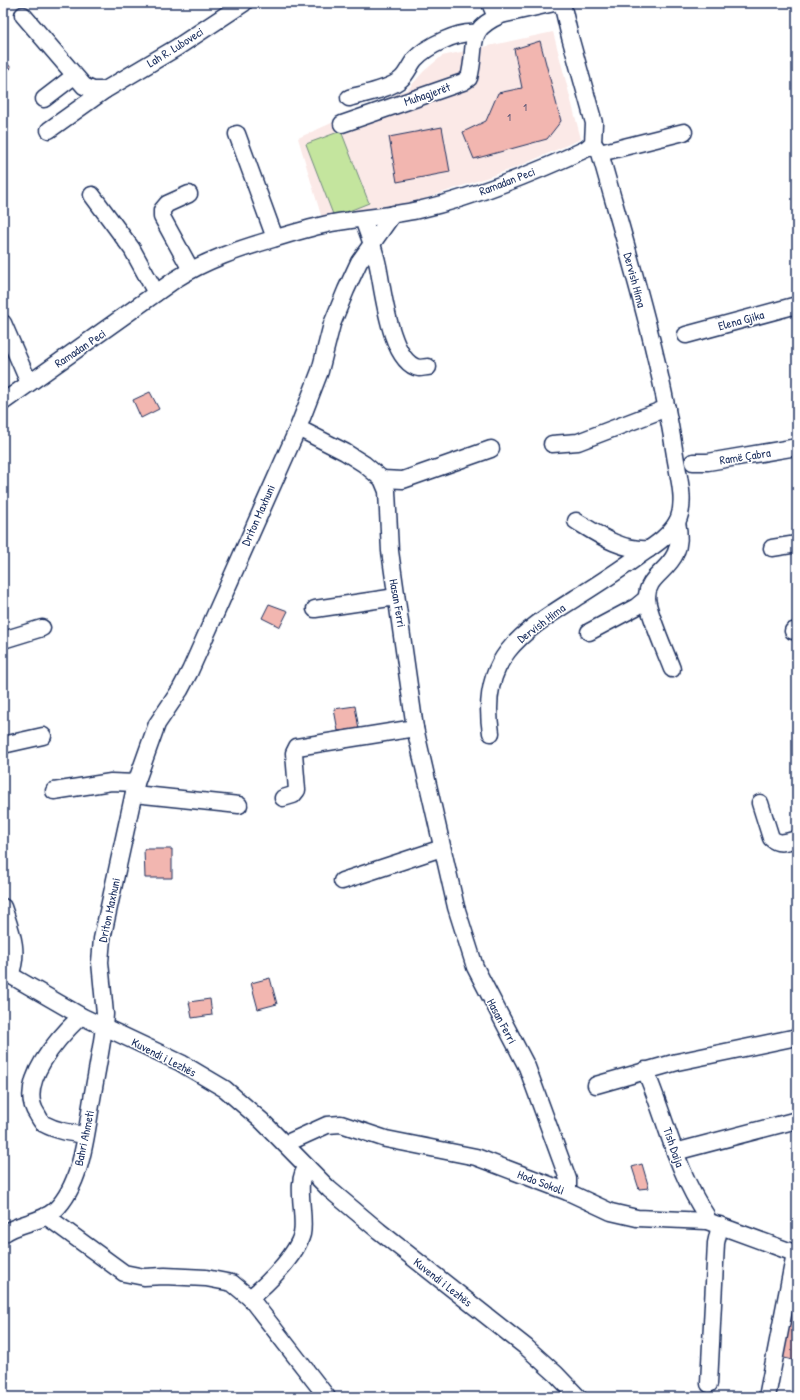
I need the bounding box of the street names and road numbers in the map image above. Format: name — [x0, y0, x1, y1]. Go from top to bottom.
street label: Lah R. Luboveci — [143, 23, 207, 71]
street label: Muhagjerët — [401, 78, 453, 110]
street label: Ramadan Peci — [477, 163, 537, 199]
street label: Dervish Hima — [620, 251, 651, 310]
street label: Elena Gjika — [716, 306, 766, 334]
street label: Ramadan Peci — [51, 325, 109, 371]
street label: Ramë Çabra — [718, 444, 772, 468]
street label: Driton Maxhuni — [237, 482, 279, 548]
street label: Hasan Ferri — [385, 577, 411, 629]
street label: Dervish Hima — [513, 599, 569, 647]
street label: Driton Maxhuni — [94, 876, 124, 944]
street label: Hasan Ferri — [483, 995, 521, 1047]
street label: Kuvendi i Lezhës — [129, 1033, 200, 1081]
street label: Bahri Ahmeti — [70, 1109, 98, 1167]
street label: Tish Daija — [659, 1125, 689, 1170]
street label: Hodo Sokoli — [515, 1165, 567, 1199]
street label: Kuvendi i Lezhës — [410, 1254, 476, 1311]

